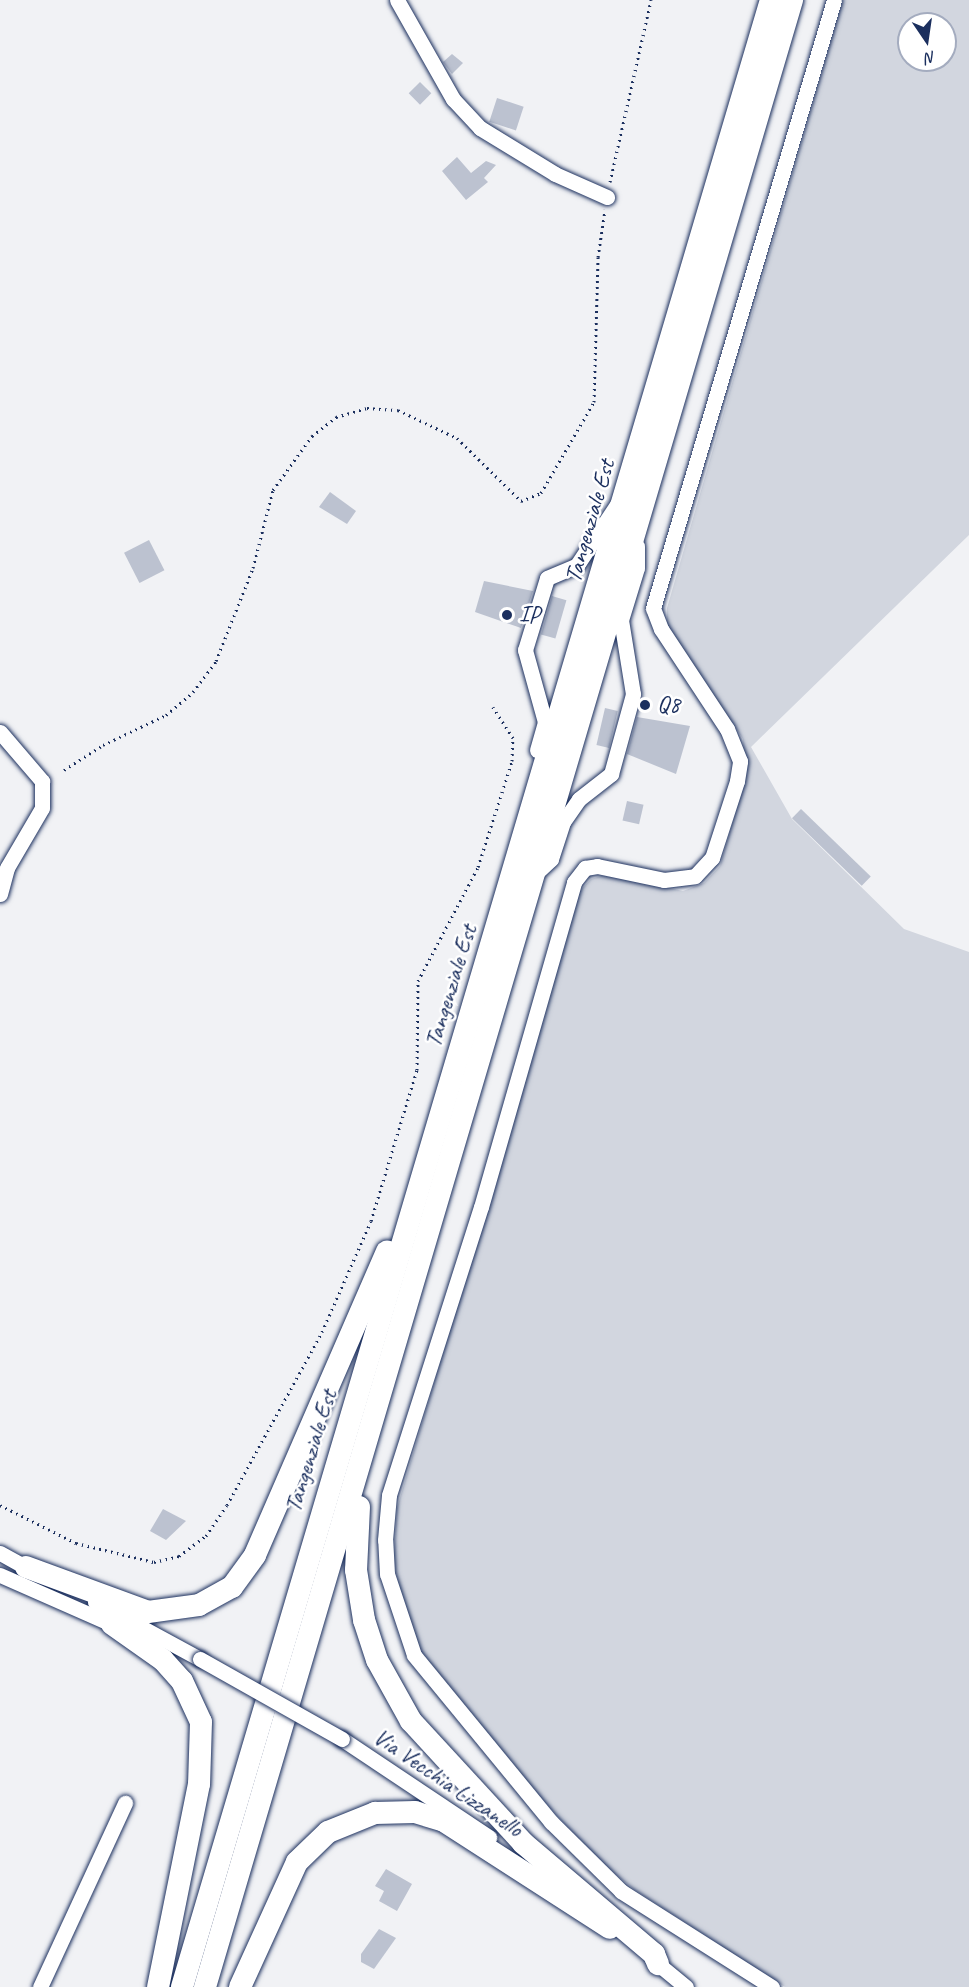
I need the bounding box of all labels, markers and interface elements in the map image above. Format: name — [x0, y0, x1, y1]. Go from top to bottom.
north arrow — [897, 12, 957, 72]
text: N — [924, 47, 938, 68]
street label: Tangenziale Est — [559, 456, 621, 586]
place label: IP — [519, 601, 540, 629]
marker: IP — [500, 608, 514, 622]
place label: Q8 — [657, 691, 680, 719]
marker: Q8 — [638, 698, 652, 712]
street label: Tangenziale Est — [419, 921, 483, 1051]
street label: Tangenziale Est — [279, 1386, 343, 1516]
street label: Via Vecchia Lizzanello — [368, 1723, 528, 1843]

